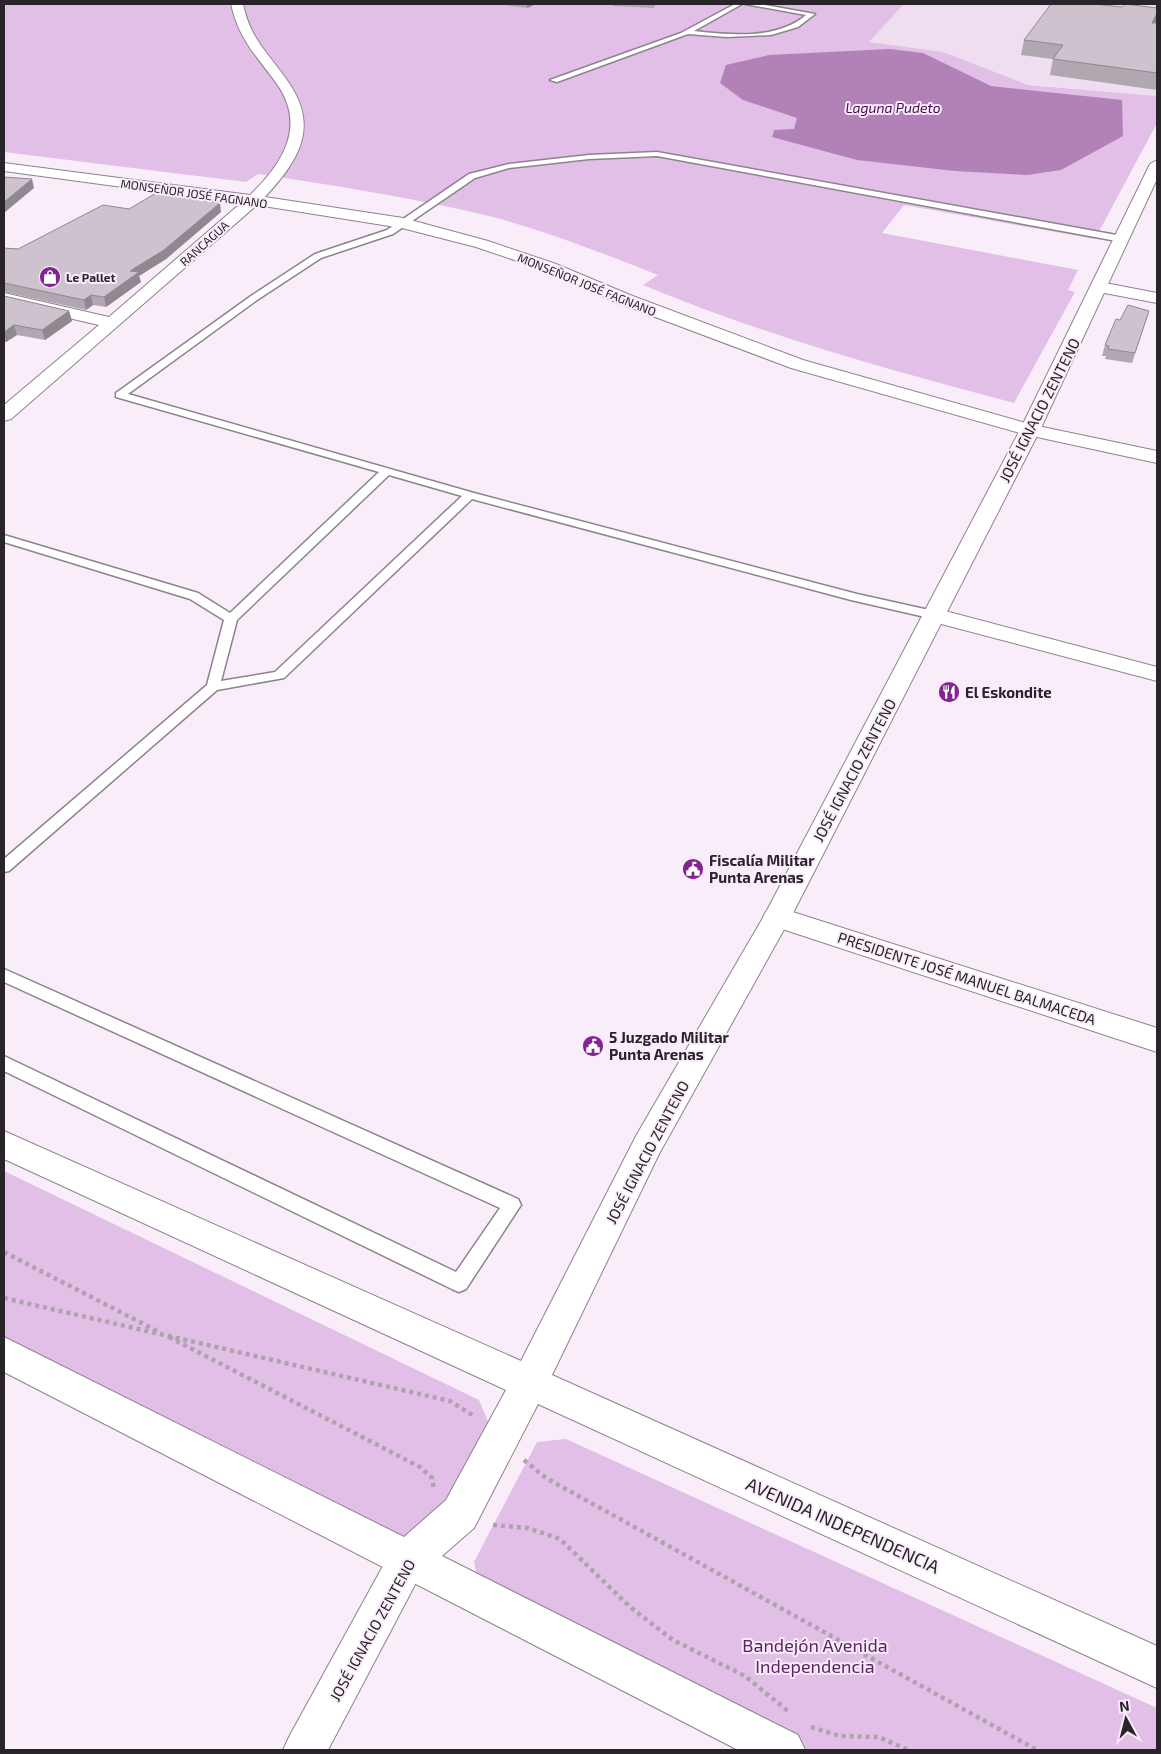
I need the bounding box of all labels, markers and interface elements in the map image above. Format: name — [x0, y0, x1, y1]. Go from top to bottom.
water label: Laguna Pudeto — [845, 99, 941, 116]
street label: MONSEÑOR JOSÉ FAGNANO — [120, 176, 268, 210]
street label: RANCAGUA — [177, 217, 232, 268]
street label: MONSEÑOR JOSÉ FAGNANO — [516, 250, 658, 318]
shop icon: Le Pallet — [38, 265, 62, 289]
place label: Le Pallet — [66, 270, 116, 284]
street label: JOSÉ IGNACIO ZENTENO — [995, 335, 1083, 485]
restaurant icon: El Eskondite — [937, 680, 961, 704]
place label: El Eskondite — [965, 683, 1052, 701]
street label: JOSÉ IGNACIO ZENTENO — [809, 695, 899, 845]
place label: Fiscalía Militar Punta Arenas — [709, 851, 815, 886]
public building icon: Fiscalía Militar Punta Arenas — [681, 857, 705, 881]
street label: PRESIDENTE JOSÉ MANUEL BALMACEDA — [836, 928, 1099, 1029]
place label: 5 Juzgado Militar Punta Arenas — [609, 1028, 729, 1063]
public building icon: 5 Juzgado Militar Punta Arenas — [581, 1034, 605, 1058]
street label: JOSÉ IGNACIO ZENTENO — [602, 1077, 692, 1227]
street label: AVENIDA INDEPENDENCIA — [743, 1472, 944, 1578]
street label: JOSÉ IGNACIO ZENTENO — [325, 1556, 419, 1704]
park label: Bandejón Avenida Independencia — [742, 1634, 888, 1677]
north arrow — [1101, 1694, 1151, 1744]
text: N — [1118, 1697, 1130, 1715]

